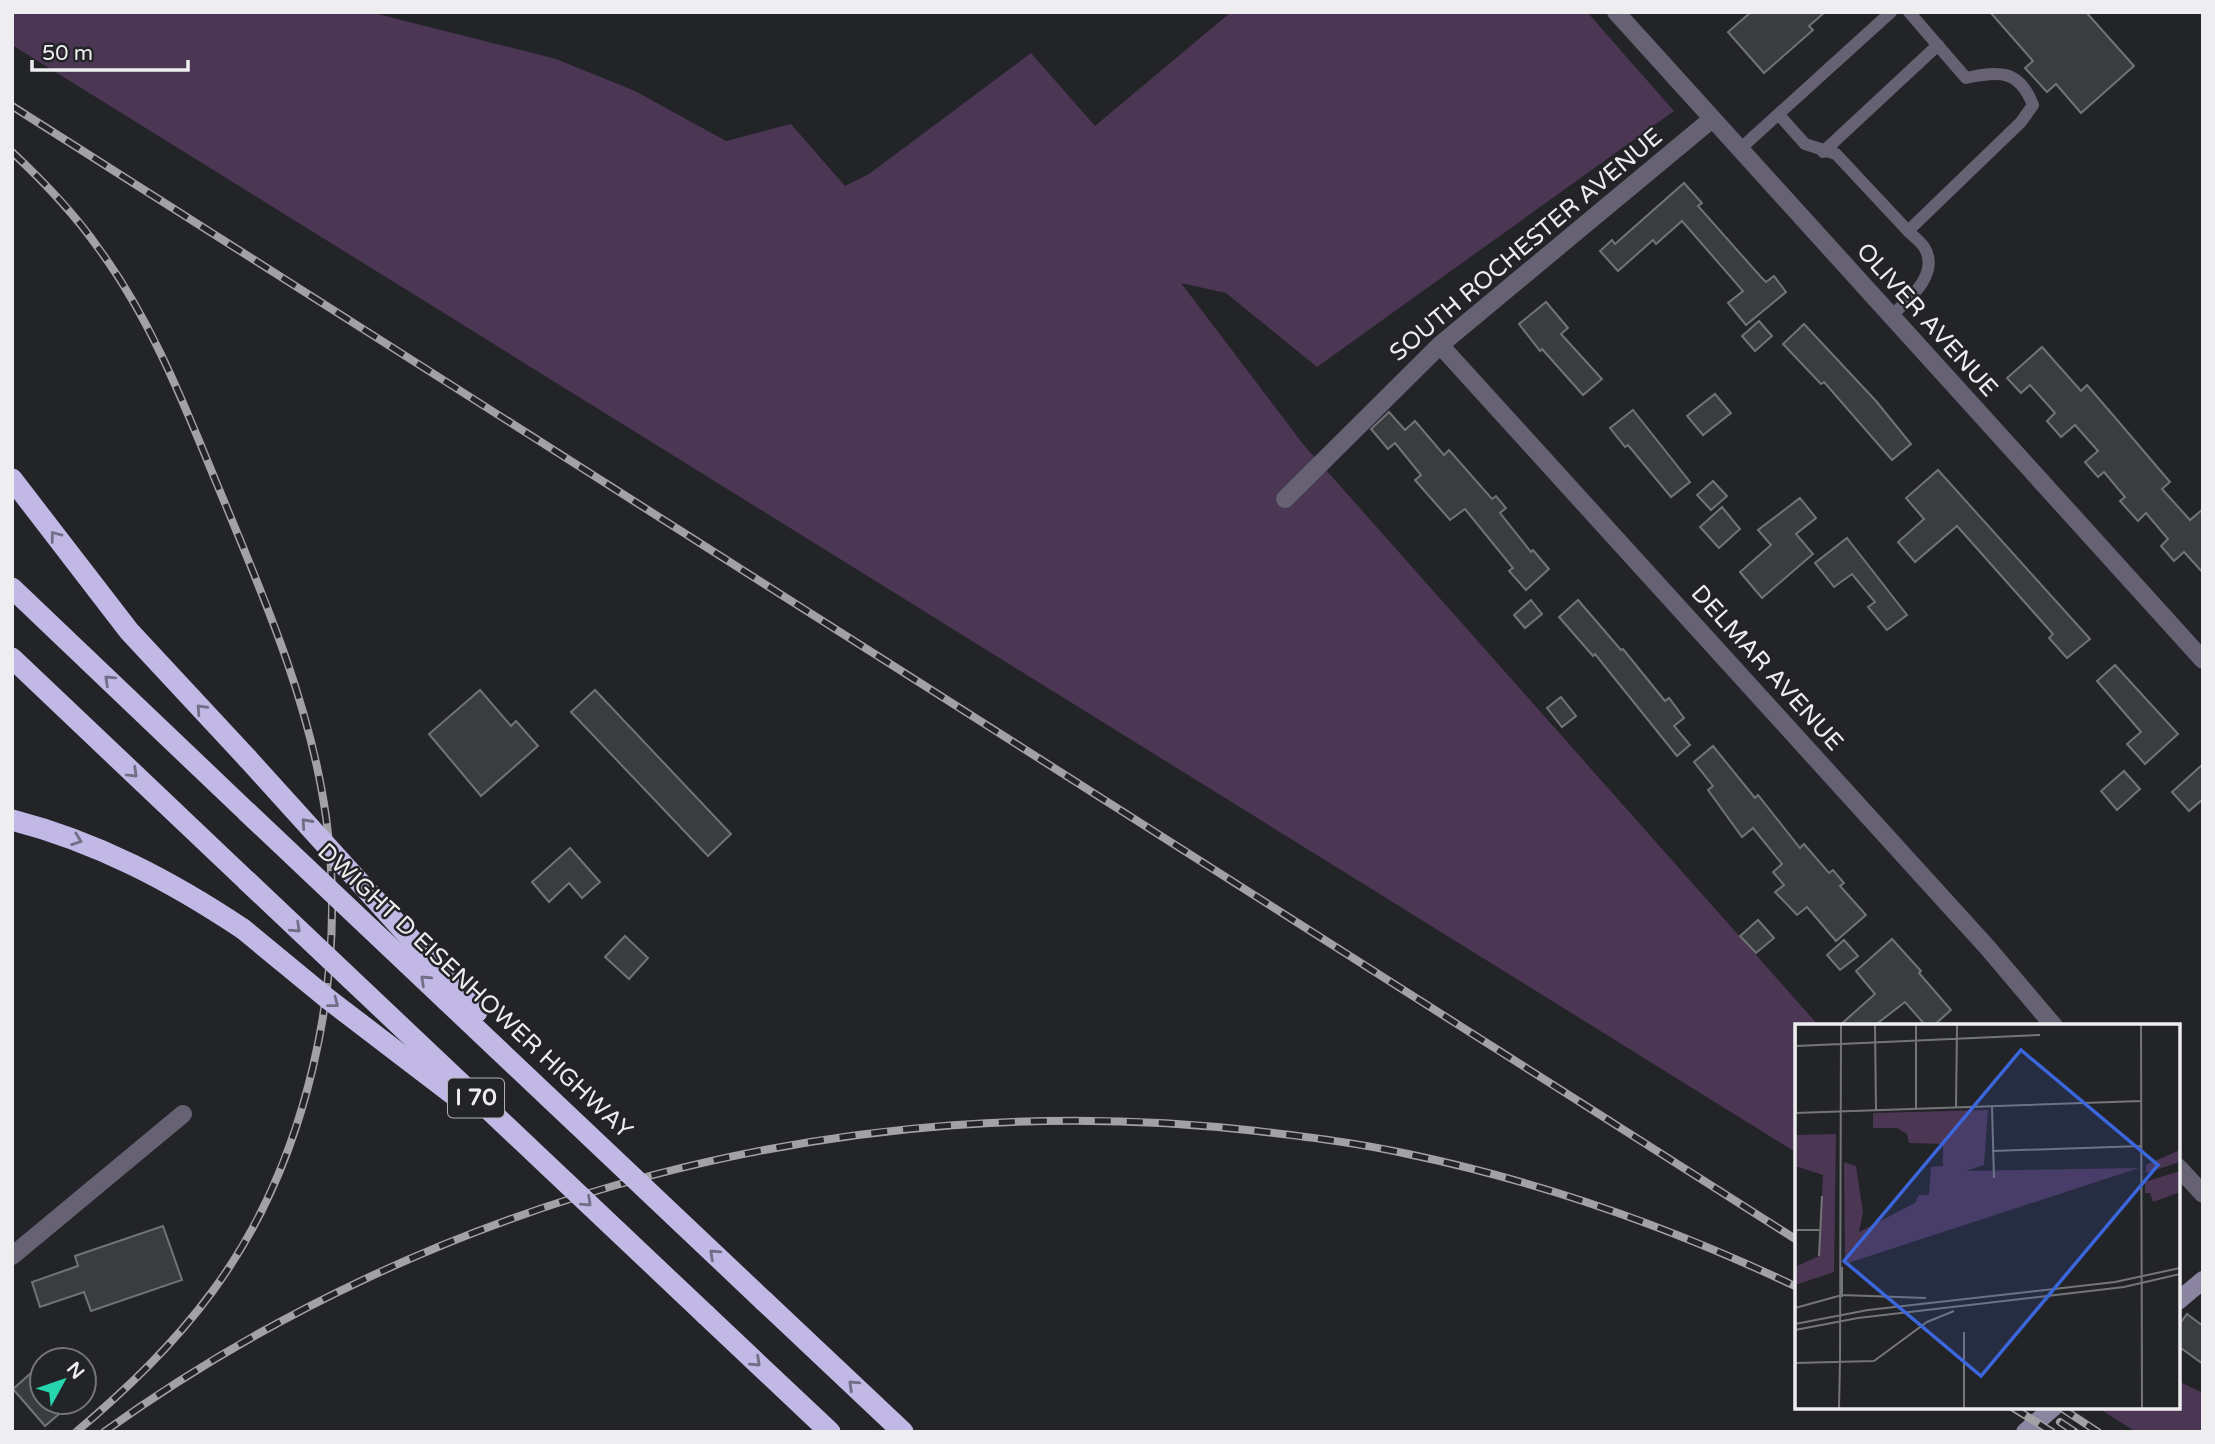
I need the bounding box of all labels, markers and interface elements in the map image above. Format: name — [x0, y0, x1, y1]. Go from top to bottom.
scale bar — [32, 28, 187, 72]
text: 50 m — [42, 41, 93, 66]
street label: SOUTH ROCHESTER AVENUE — [1384, 122, 1668, 368]
street label: OLIVER AVENUE — [1850, 237, 2004, 403]
one-way arrow — [51, 531, 63, 543]
street label: DELMAR AVENUE — [1685, 579, 1849, 757]
one-way arrow — [104, 676, 117, 689]
one-way arrow — [197, 705, 210, 718]
one-way arrow — [125, 764, 138, 777]
one-way arrow — [302, 818, 314, 831]
one-way arrow — [71, 832, 83, 846]
street label: DWIGHT D EISENHOWER HIGHWAY — [312, 837, 638, 1145]
one-way arrow — [288, 920, 301, 933]
one-way arrow — [420, 976, 433, 988]
one-way arrow — [326, 994, 339, 1007]
inset map — [1795, 1024, 2180, 1409]
road number: I 70 — [448, 1078, 504, 1118]
one-way arrow — [579, 1194, 592, 1206]
one-way arrow — [709, 1249, 722, 1262]
north arrow — [28, 1346, 98, 1416]
one-way arrow — [748, 1354, 761, 1366]
text: N — [62, 1358, 89, 1384]
one-way arrow — [848, 1381, 861, 1393]

